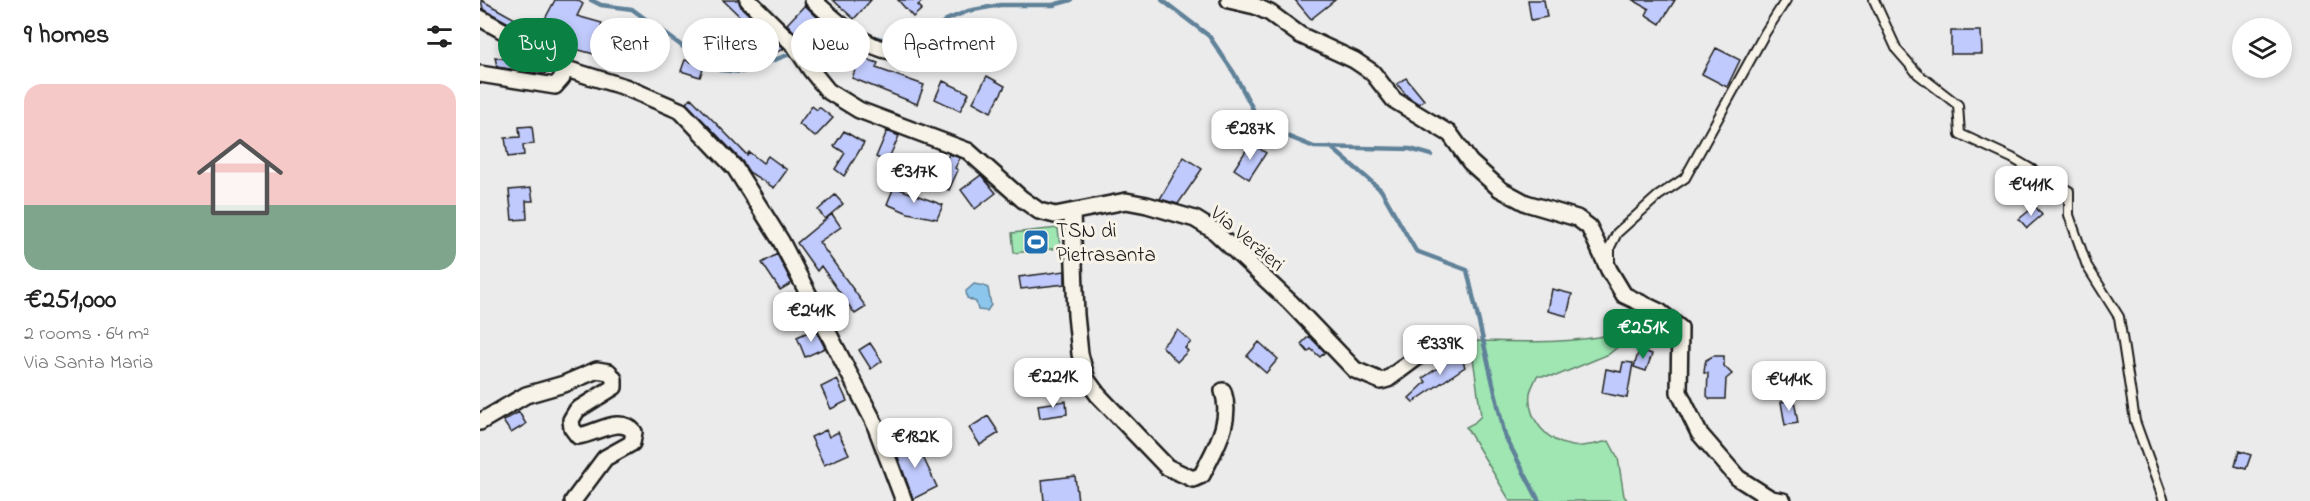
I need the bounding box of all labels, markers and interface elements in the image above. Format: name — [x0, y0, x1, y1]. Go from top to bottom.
text: 9 homes — [24, 17, 109, 55]
chip: Buy — [498, 18, 578, 72]
chip: Rent — [590, 18, 670, 72]
chip: Filters — [682, 18, 779, 72]
chip: New — [791, 18, 870, 72]
chip: Apartment — [882, 18, 1017, 72]
map controls — [2232, 18, 2292, 78]
button: layers — [2232, 18, 2292, 78]
icon: filters — [423, 20, 456, 53]
pin: €287K — [1208, 110, 1292, 161]
text: €287K — [1225, 115, 1275, 144]
icon: home — [186, 123, 294, 231]
pin: €317K — [872, 153, 956, 204]
text: €317K — [891, 158, 937, 187]
pin: €411K — [1989, 166, 2073, 217]
text: €411K — [2009, 171, 2053, 200]
street label: Via Verzieri — [1202, 199, 1291, 280]
place label: TSN di Pietrasanta — [1056, 217, 1156, 271]
sports icon: TSN di Pietrasanta — [1021, 227, 1051, 257]
text: €251,000 — [24, 282, 116, 320]
pin: €241K — [769, 292, 853, 343]
text: €241K — [787, 297, 835, 326]
pin: €251K — [1601, 309, 1685, 360]
text: €251K — [1617, 314, 1669, 343]
text: 2 rooms · 64 m² — [24, 320, 149, 349]
pin: €339K — [1398, 325, 1482, 376]
text: €339K — [1417, 330, 1463, 359]
text: Via Santa Maria — [24, 349, 153, 378]
pin: €221K — [1011, 358, 1095, 409]
pin: €414K — [1747, 361, 1831, 412]
text: €221K — [1028, 363, 1078, 392]
text: €414K — [1766, 366, 1812, 395]
pin: €182K — [873, 418, 957, 469]
text: €182K — [891, 423, 939, 452]

